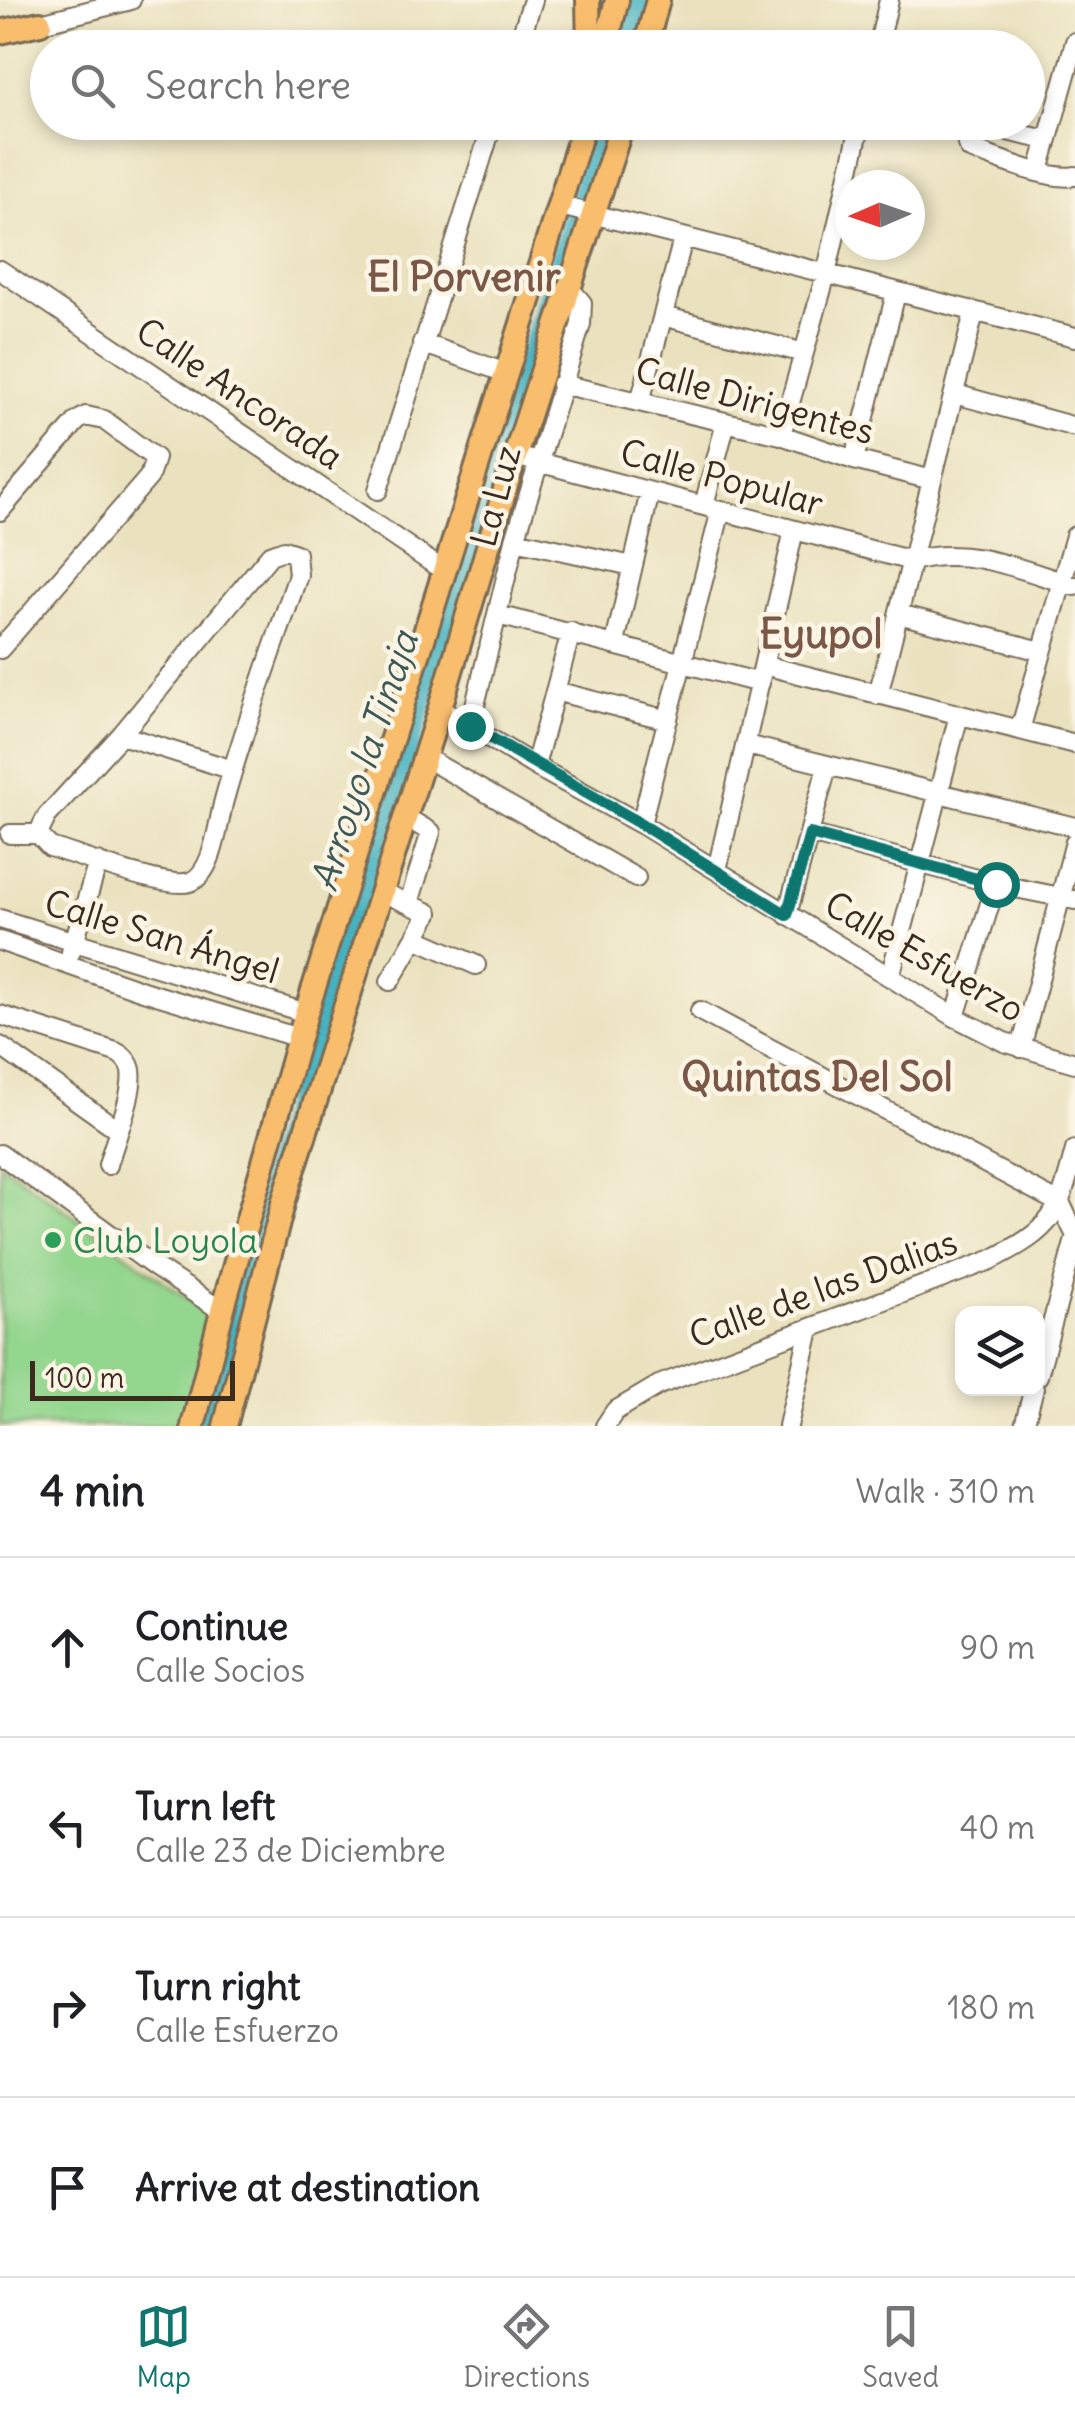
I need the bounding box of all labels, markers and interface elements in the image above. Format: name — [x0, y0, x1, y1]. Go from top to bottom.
search box — [30, 30, 1045, 140]
icon: search — [65, 58, 120, 113]
text: Search here — [145, 62, 351, 109]
north arrow — [835, 170, 925, 260]
district label: El Porvenir — [367, 252, 561, 302]
street label: Calle Ancorada — [128, 308, 352, 478]
street label: Calle Dirigentes — [631, 347, 879, 453]
street label: Calle Popular — [616, 429, 828, 525]
street label: La Luz — [460, 441, 530, 551]
district label: Eyupol — [759, 609, 883, 659]
water label: Arroyo la Tinaja — [300, 623, 429, 897]
route end — [448, 704, 494, 750]
route start — [974, 862, 1020, 908]
street label: Calle San Ángel — [40, 879, 284, 993]
street label: Calle Esfuerzo — [817, 881, 1033, 1031]
district label: Quintas Del Sol — [681, 1052, 953, 1102]
place label: Club Loyola — [73, 1218, 258, 1262]
street label: Calle de las Dalias — [683, 1219, 963, 1357]
marker: Club Loyola — [42, 1229, 64, 1251]
map controls — [955, 1306, 1045, 1396]
button: layers — [955, 1306, 1045, 1396]
scale bar — [30, 1356, 235, 1400]
text: 100 m — [45, 1360, 124, 1396]
text: 4 min — [40, 1465, 145, 1517]
text: Walk · 310 m — [856, 1471, 1035, 1512]
text: Continue — [135, 1603, 288, 1650]
icon: ahead — [40, 1620, 95, 1675]
text: 90 m — [960, 1627, 1035, 1668]
text: Calle Socios — [135, 1650, 305, 1691]
text: Turn left — [135, 1783, 275, 1830]
icon: left — [40, 1800, 95, 1855]
text: 40 m — [960, 1807, 1035, 1848]
text: Calle 23 de Diciembre — [135, 1830, 446, 1871]
text: Turn right — [135, 1963, 301, 2010]
icon: right — [40, 1980, 95, 2035]
text: 180 m — [947, 1987, 1035, 2028]
text: Calle Esfuerzo — [135, 2010, 339, 2051]
icon: arrive — [40, 2160, 95, 2215]
text: Arrive at destination — [135, 2164, 480, 2211]
tab: Map — [136, 2299, 191, 2395]
tab: Directions — [463, 2299, 590, 2395]
tab: Saved — [862, 2299, 939, 2395]

